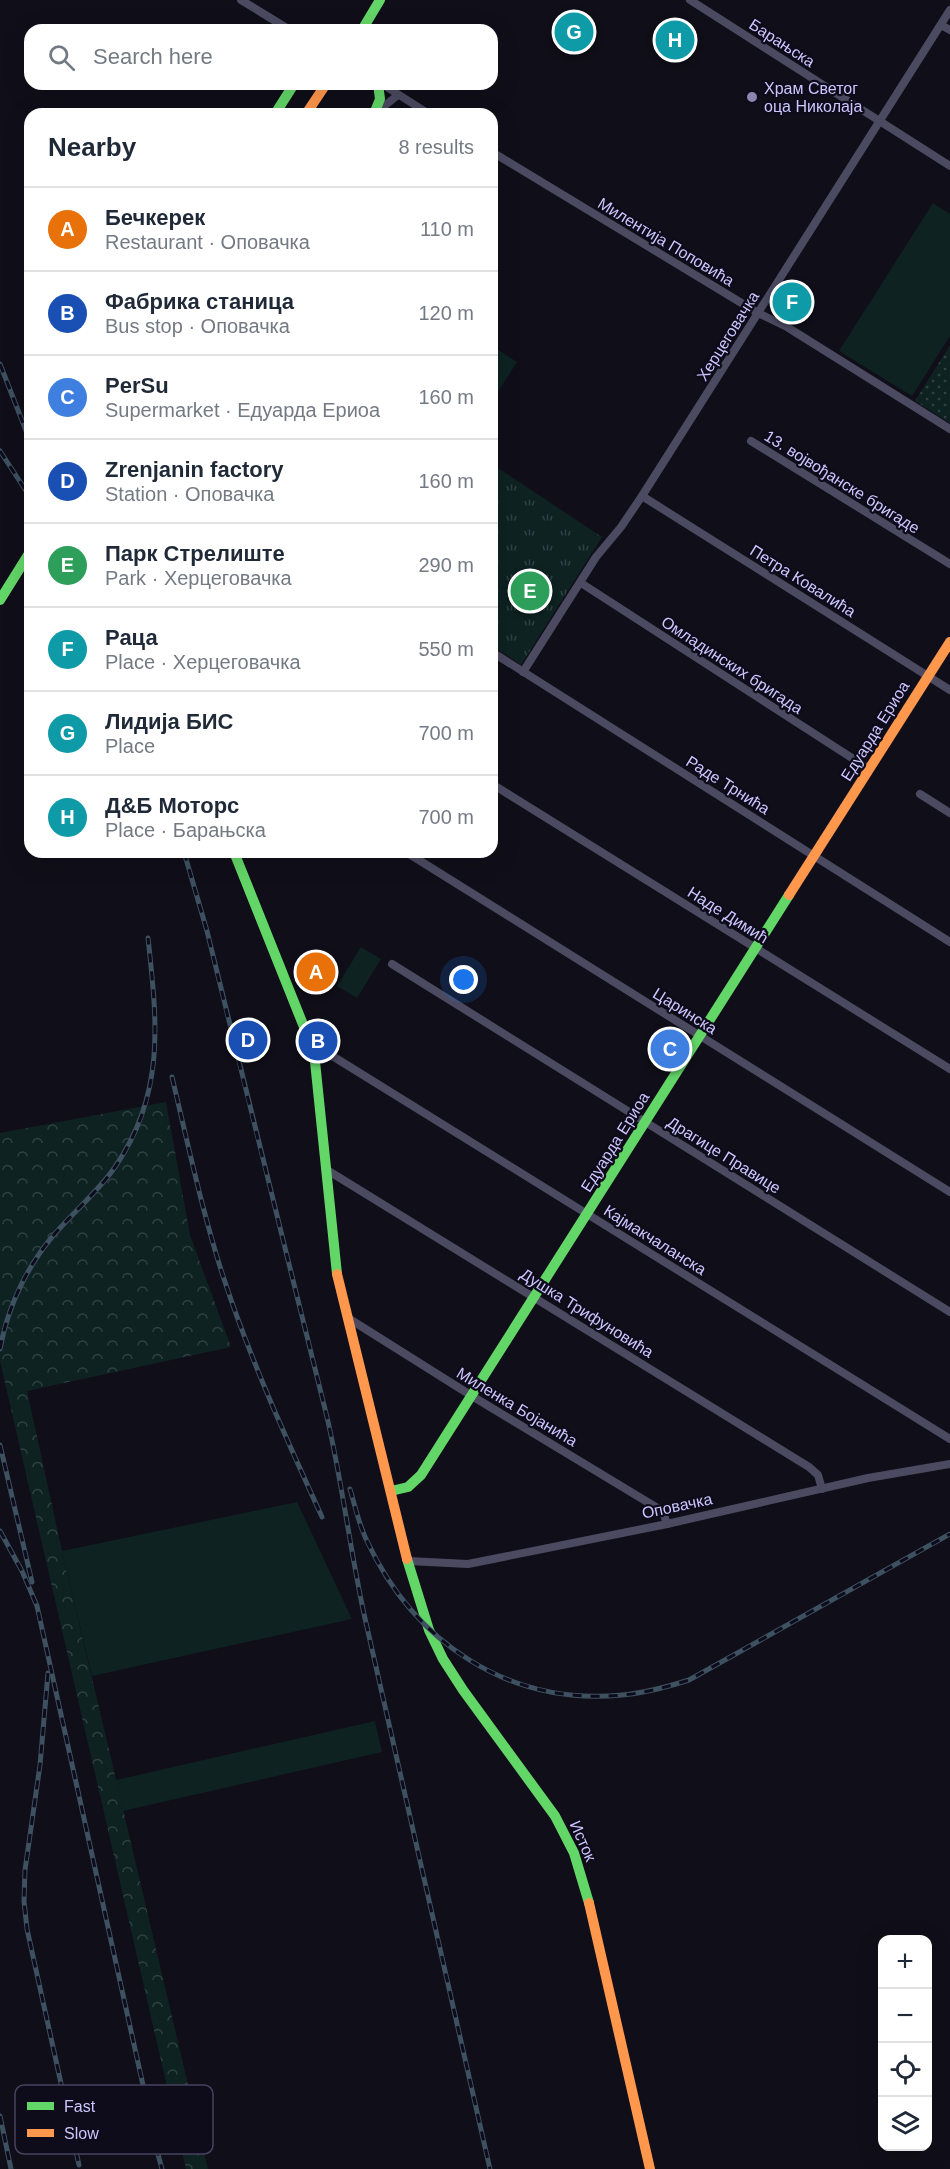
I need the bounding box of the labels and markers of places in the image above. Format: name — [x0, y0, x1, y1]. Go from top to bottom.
pin: G — [554, 9, 594, 54]
pin: H — [656, 18, 694, 63]
place label: Храм Светог оца Николаја — [764, 80, 862, 115]
marker: Храм Светог оца Николаја — [745, 90, 759, 104]
pin: F — [772, 280, 812, 324]
pin: E — [510, 568, 550, 614]
pin: A — [296, 950, 336, 994]
pin: D — [228, 1018, 268, 1062]
pin: B — [298, 1018, 338, 1064]
pin: C — [650, 1026, 690, 1072]

